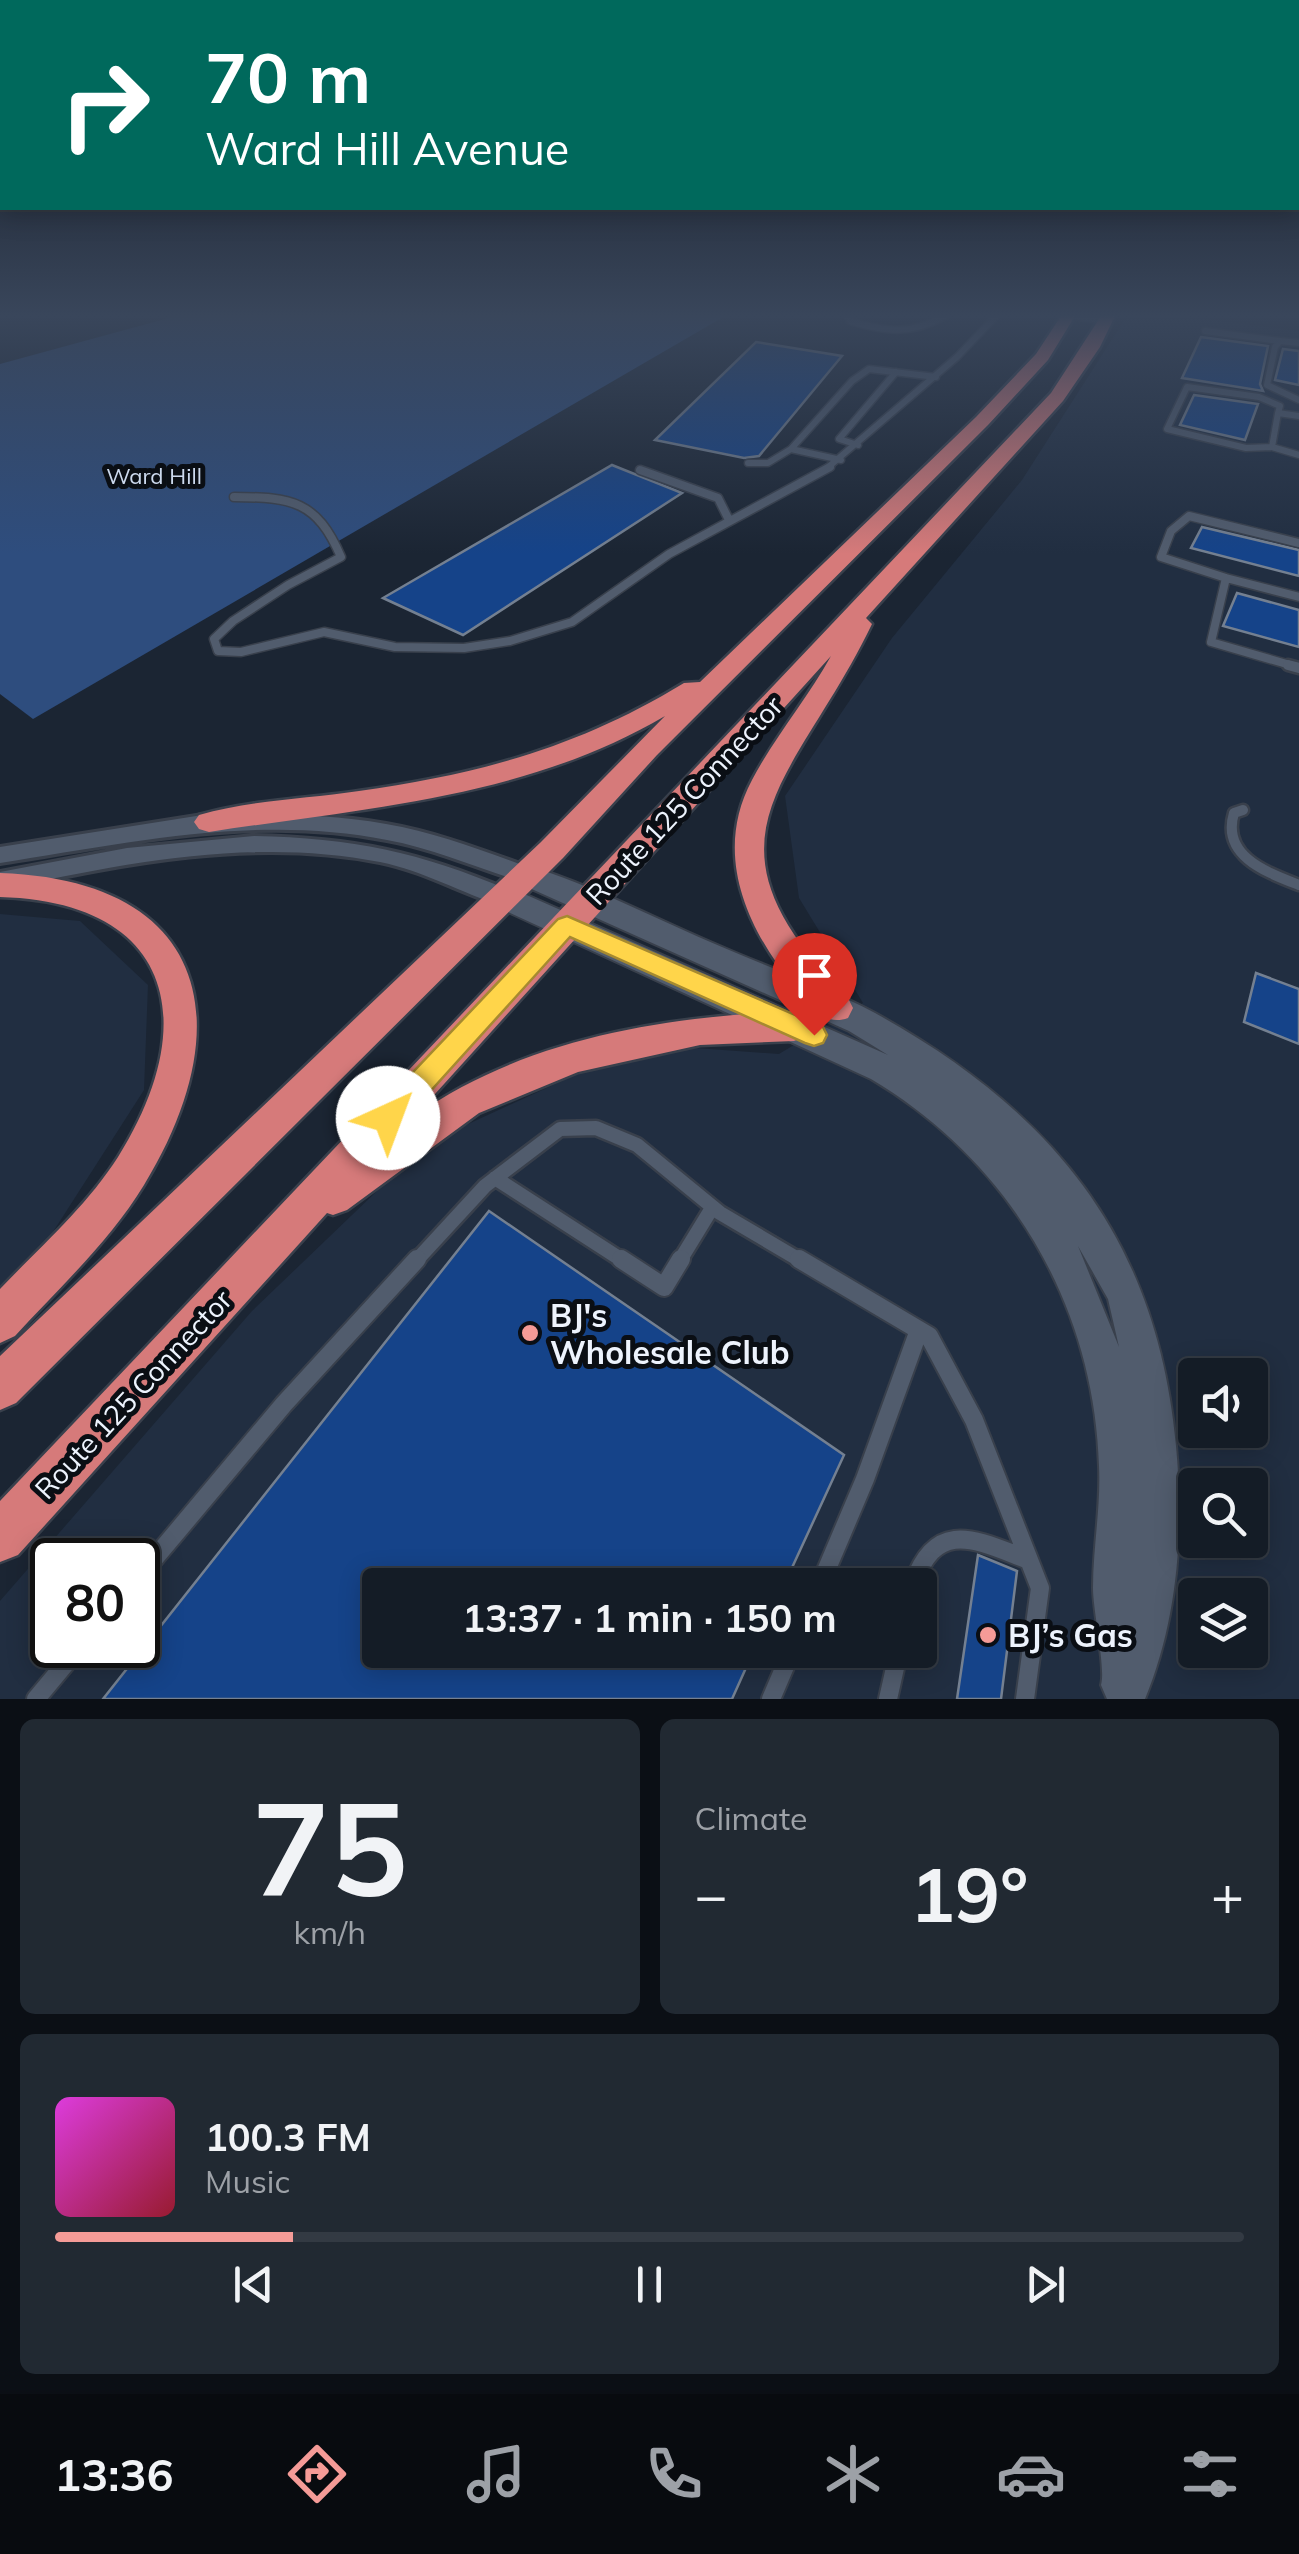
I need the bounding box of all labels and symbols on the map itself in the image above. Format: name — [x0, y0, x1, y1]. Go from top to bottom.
park label: Ward Hill — [106, 462, 202, 490]
street label: Route 125 Connector — [578, 688, 790, 912]
pin — [772, 933, 857, 1036]
position arrow — [336, 1066, 440, 1170]
street label: Route 125 Connector — [27, 1282, 239, 1506]
place label: BJ's Wholesale Club — [550, 1295, 790, 1372]
marker: BJ's Wholesale Club — [519, 1322, 541, 1344]
speed limit sign: 80 — [30, 1538, 160, 1668]
place label: BJ’s Gas — [1008, 1615, 1133, 1655]
marker: BJ’s Gas — [977, 1624, 999, 1646]

